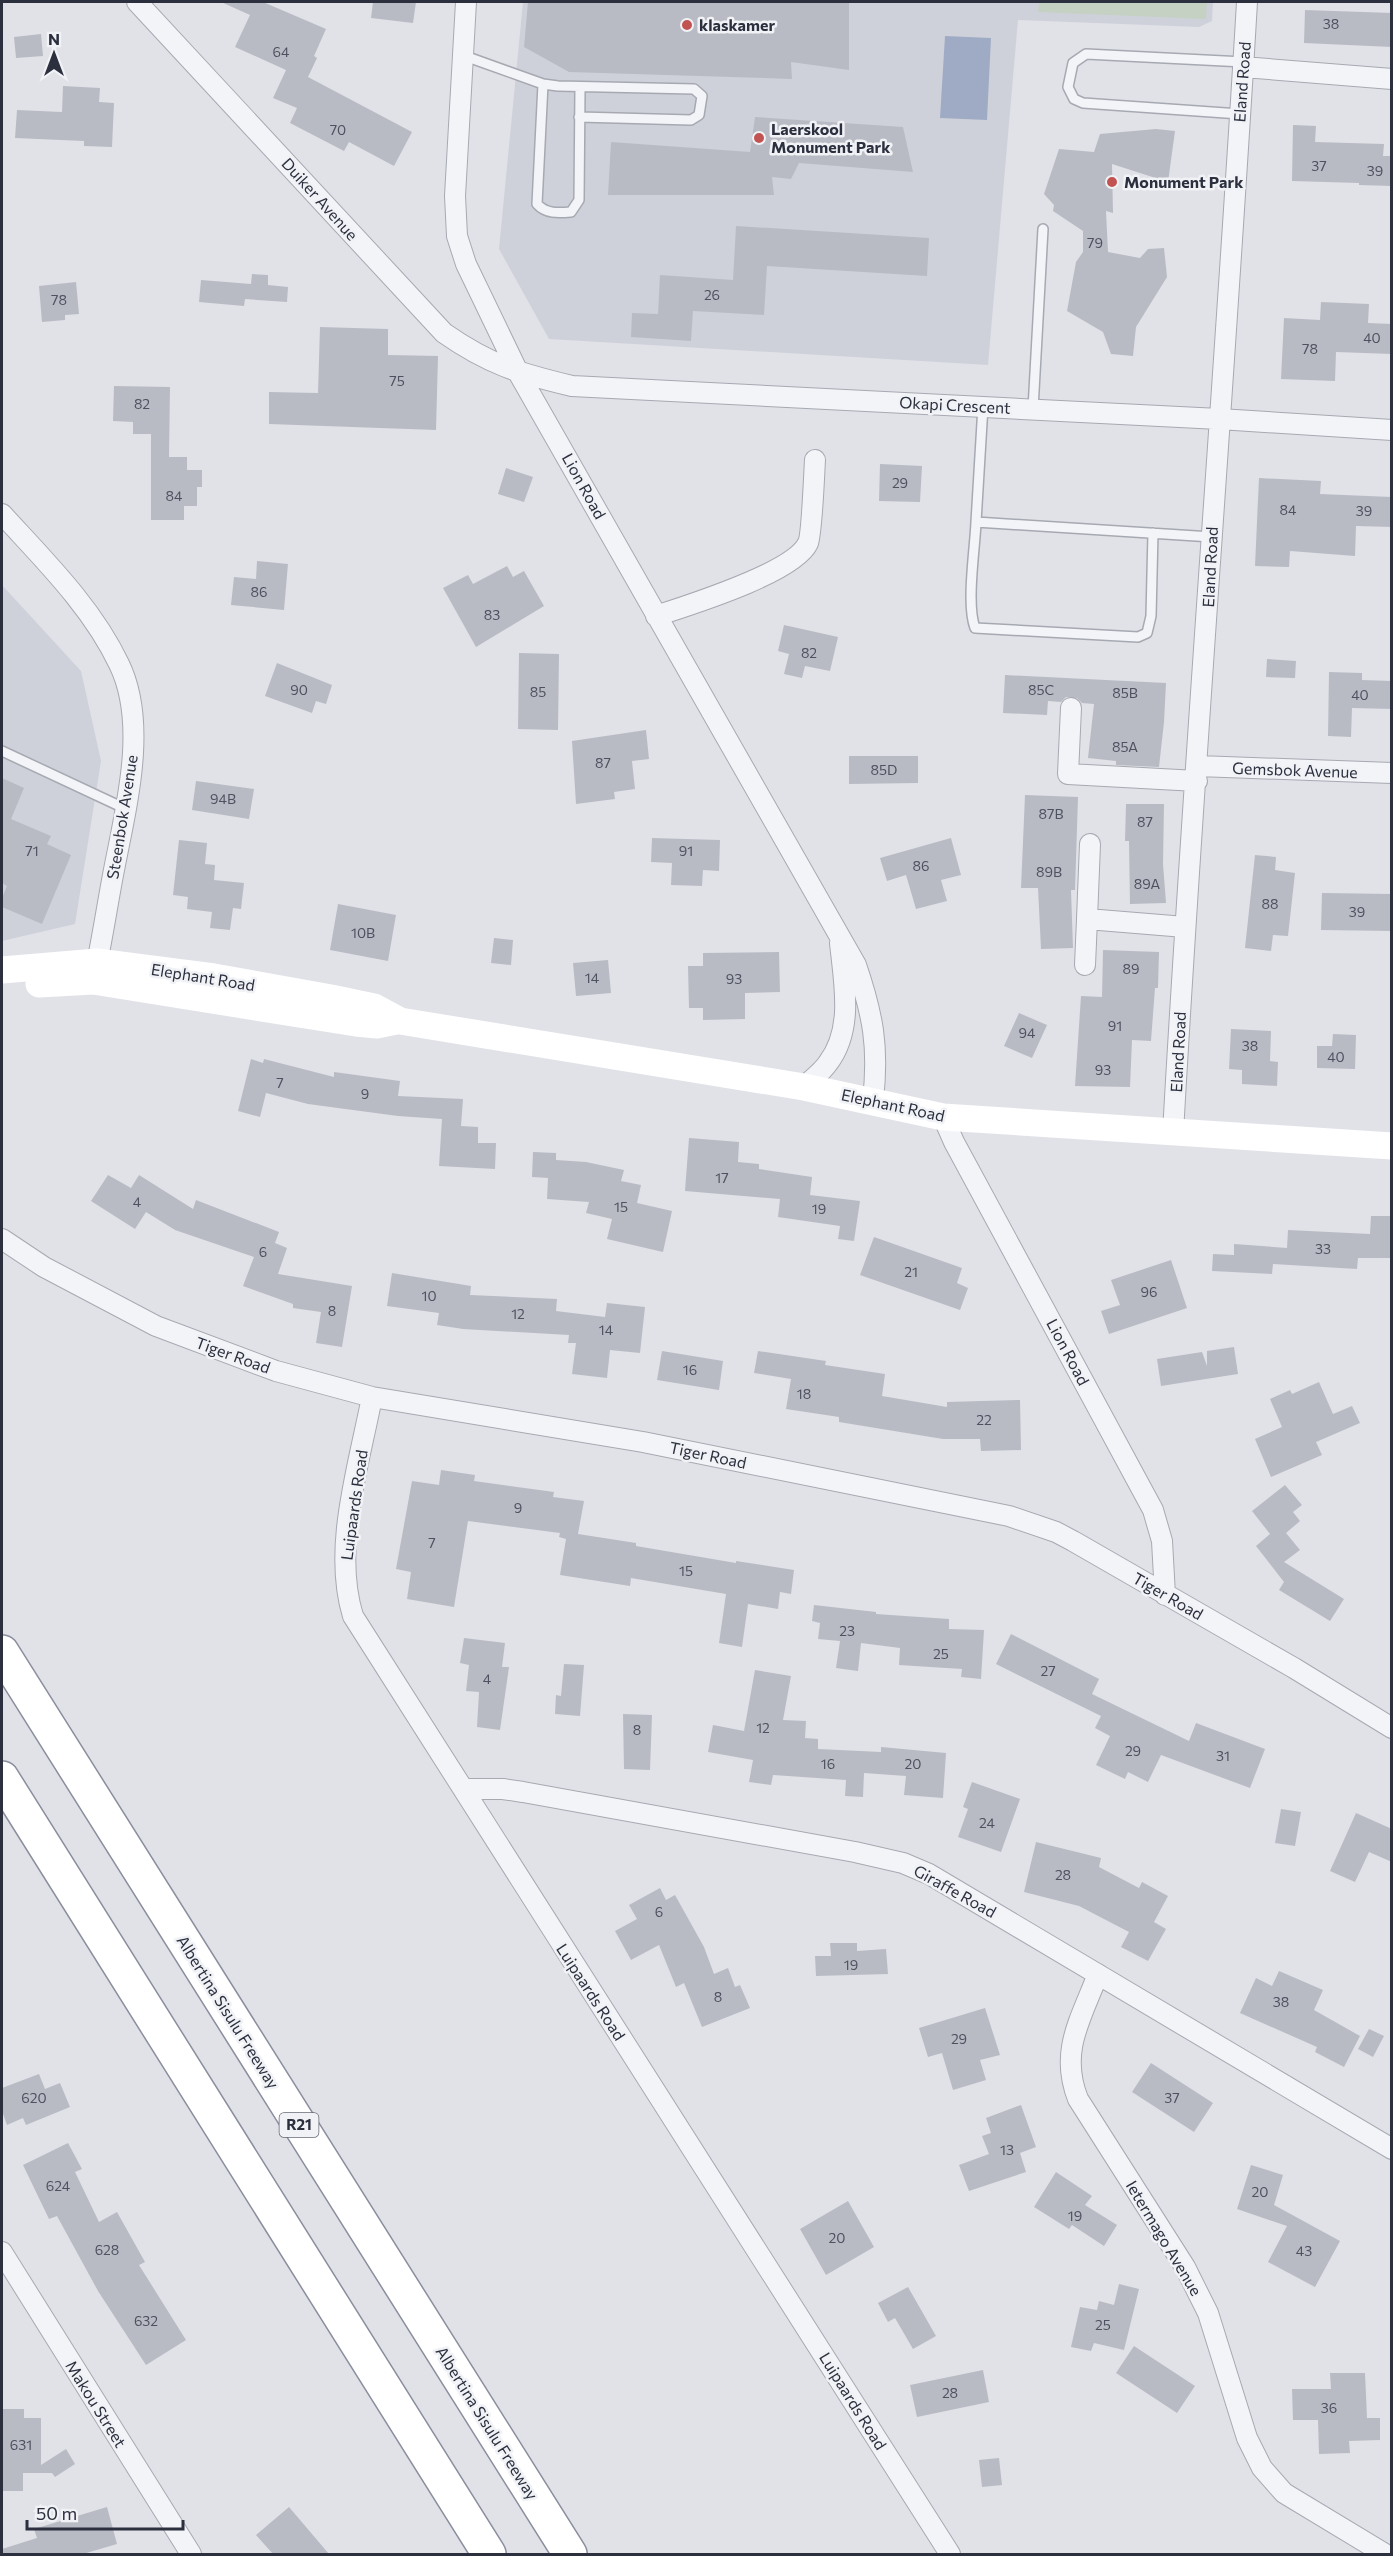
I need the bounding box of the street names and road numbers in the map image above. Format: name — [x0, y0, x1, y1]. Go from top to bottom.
street label: Eland Road — [1229, 41, 1254, 123]
street label: Duiker Avenue — [278, 154, 362, 244]
street label: Okapi Crescent — [899, 392, 1012, 417]
street label: Lion Road — [559, 449, 610, 522]
street label: Eland Road — [1198, 526, 1221, 608]
street label: Steenbok Avenue — [102, 753, 141, 881]
street label: Gemsbok Avenue — [1232, 758, 1358, 781]
street label: Elephant Road — [150, 959, 256, 994]
street label: Eland Road — [1166, 1011, 1189, 1093]
street label: Elephant Road — [840, 1084, 947, 1125]
street label: Lion Road — [1043, 1315, 1094, 1388]
street label: Tiger Road — [193, 1332, 273, 1377]
street label: Tiger Road — [668, 1437, 748, 1472]
street label: Luipaards Road — [336, 1448, 371, 1561]
street label: Tiger Road — [1130, 1568, 1207, 1623]
street label: Giraffe Road — [911, 1860, 1000, 1921]
street label: Albertina Sisulu Freeway — [173, 1932, 283, 2092]
street label: Luipaards Road — [553, 1940, 630, 2044]
road number: R21 — [280, 2113, 318, 2137]
street label: Ietermago Avenue — [1123, 2177, 1206, 2299]
street label: Albertina Sisulu Freeway — [432, 2343, 542, 2503]
street label: Luipaards Road — [816, 2348, 891, 2453]
street label: Makou Street — [62, 2357, 131, 2451]

